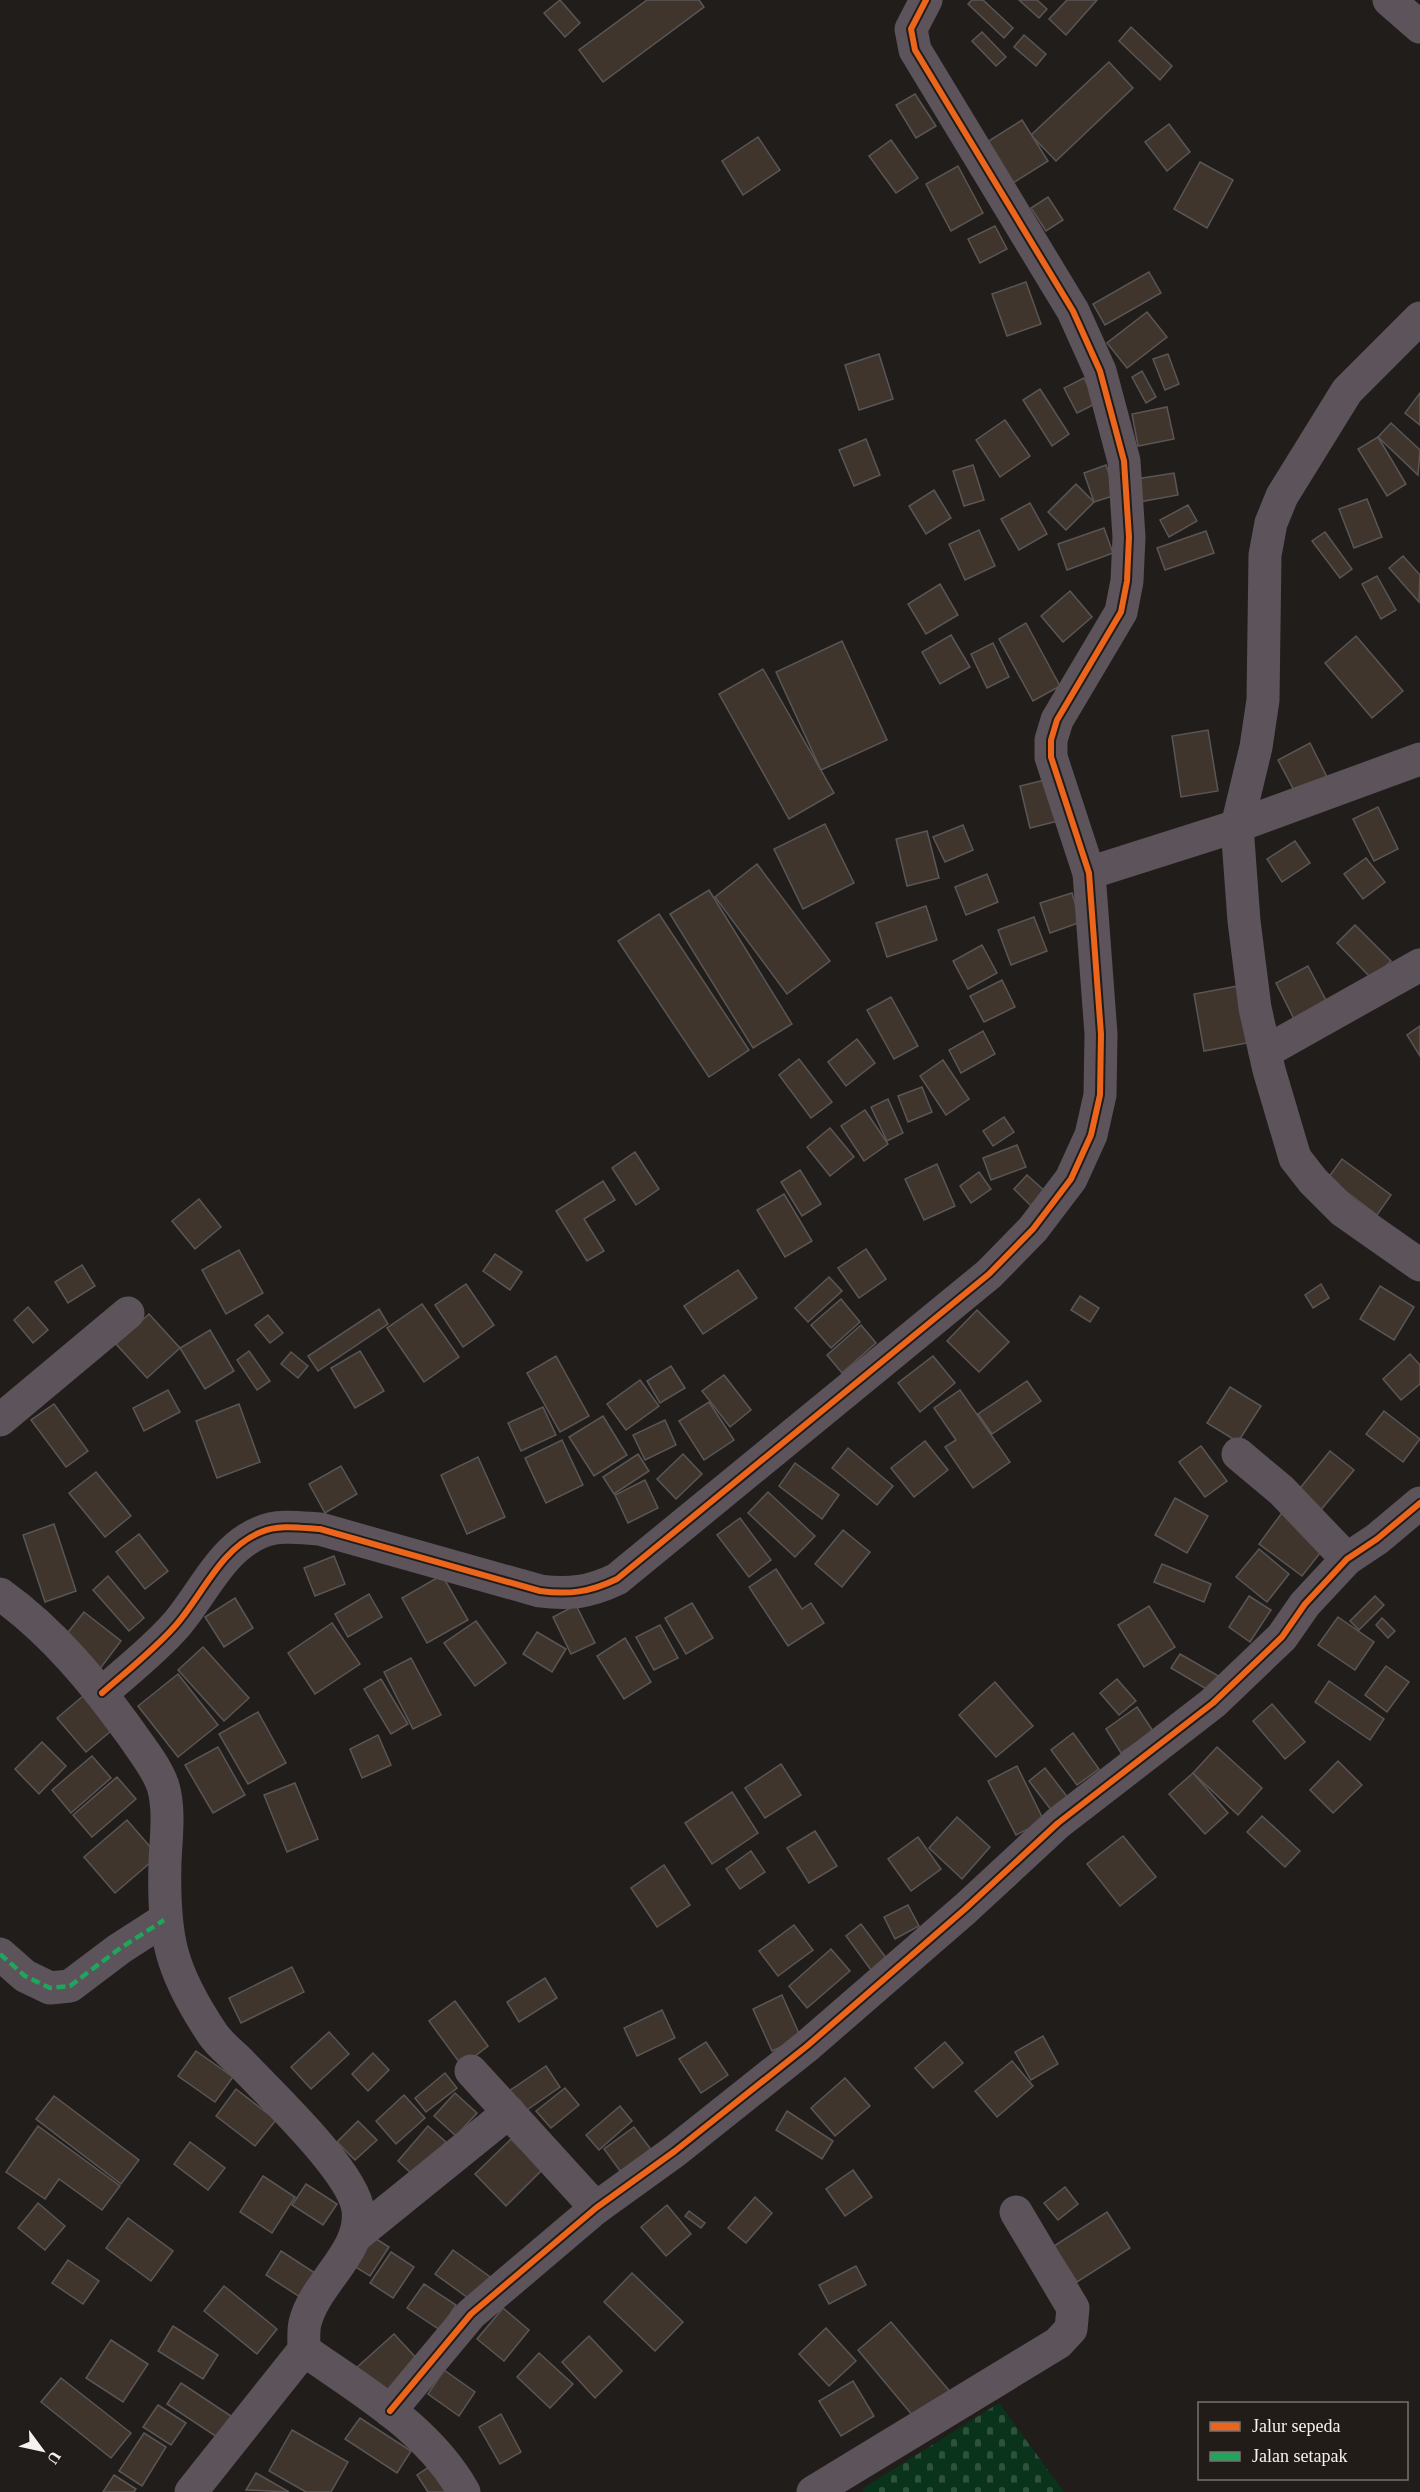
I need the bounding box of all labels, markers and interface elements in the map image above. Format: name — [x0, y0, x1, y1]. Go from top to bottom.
legend — [1198, 2402, 1408, 2480]
text: Jalur sepeda — [1252, 2416, 1340, 2436]
north arrow — [12, 2420, 72, 2480]
text: Jalan setapak — [1252, 2446, 1347, 2466]
text: U — [44, 2448, 64, 2468]

